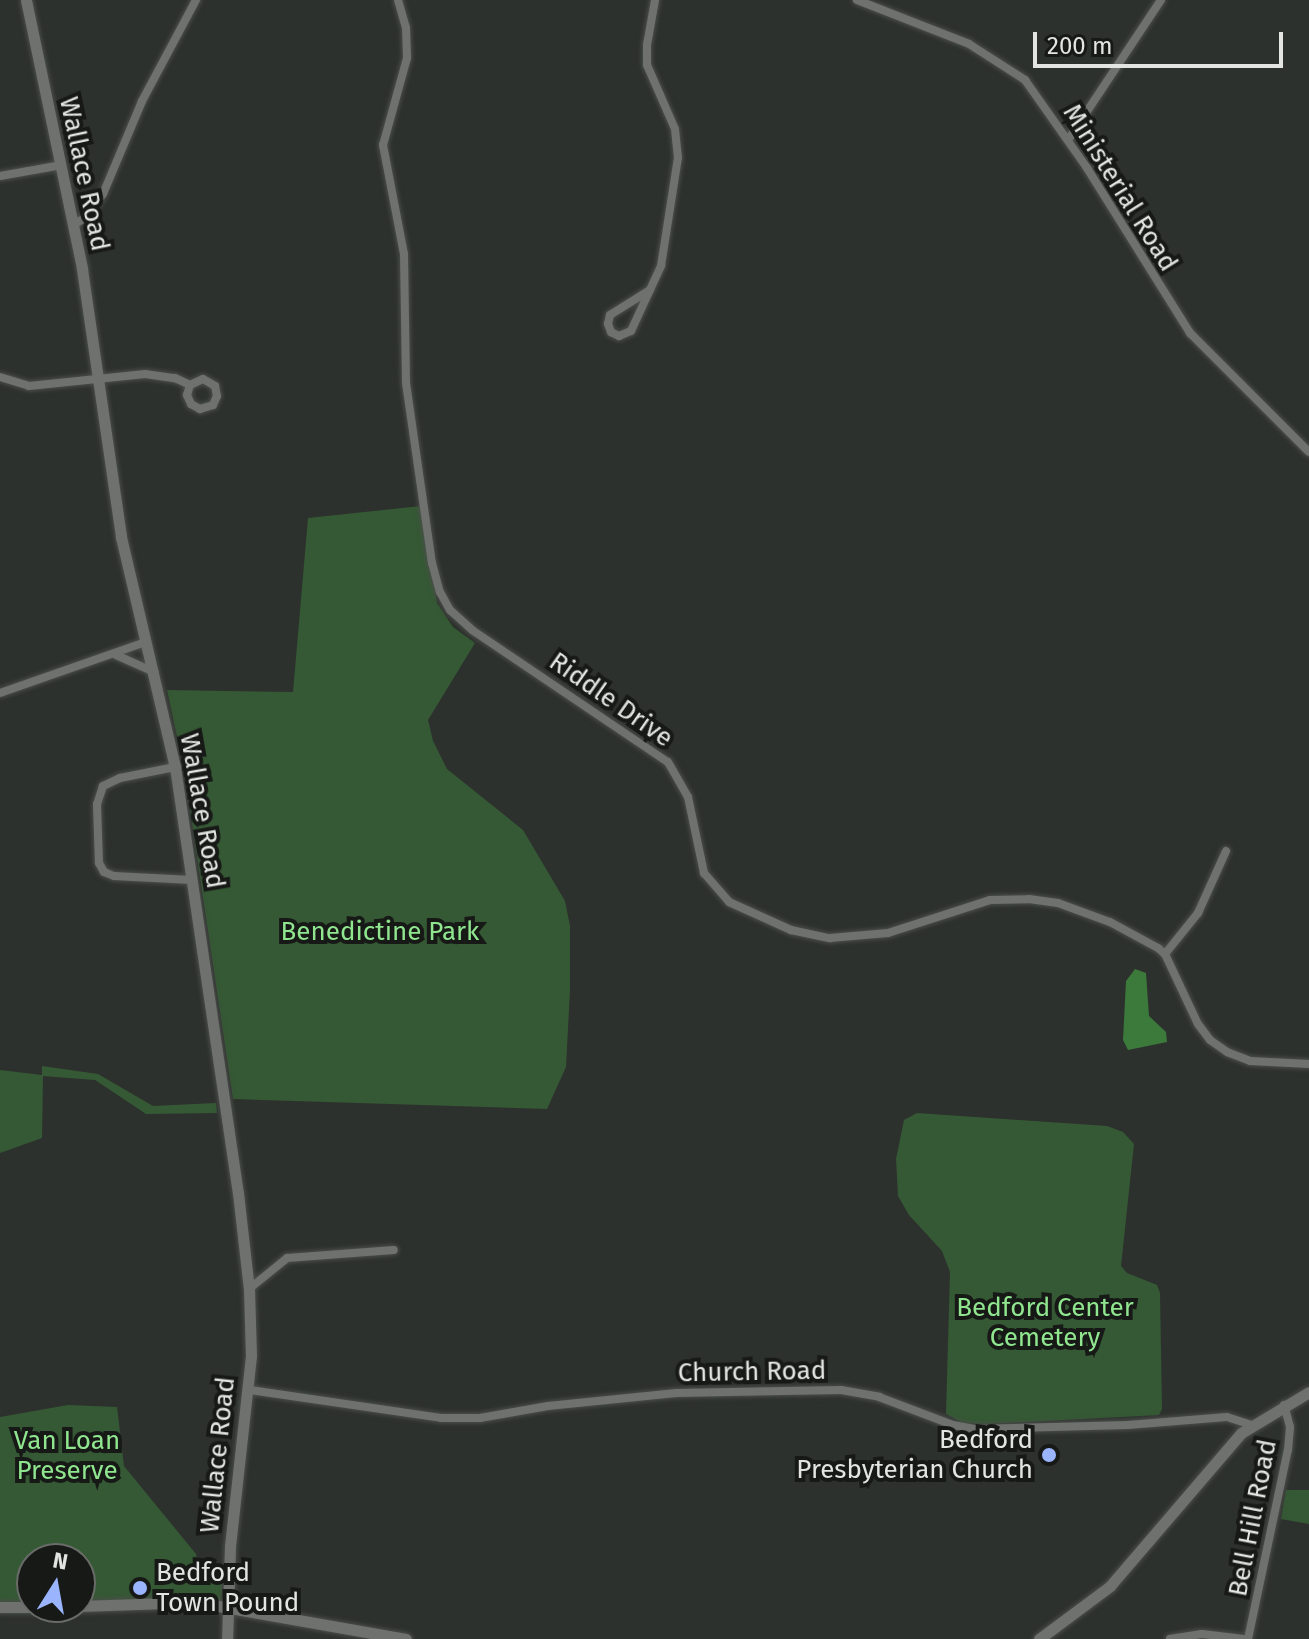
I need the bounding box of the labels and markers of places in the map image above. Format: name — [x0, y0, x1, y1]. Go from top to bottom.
place label: Bedford Presbyterian Church — [796, 1424, 1033, 1486]
marker: Bedford Presbyterian Church — [1040, 1446, 1058, 1464]
place label: Bedford Town Pound — [156, 1557, 299, 1618]
marker: Bedford Town Pound — [131, 1579, 149, 1597]

